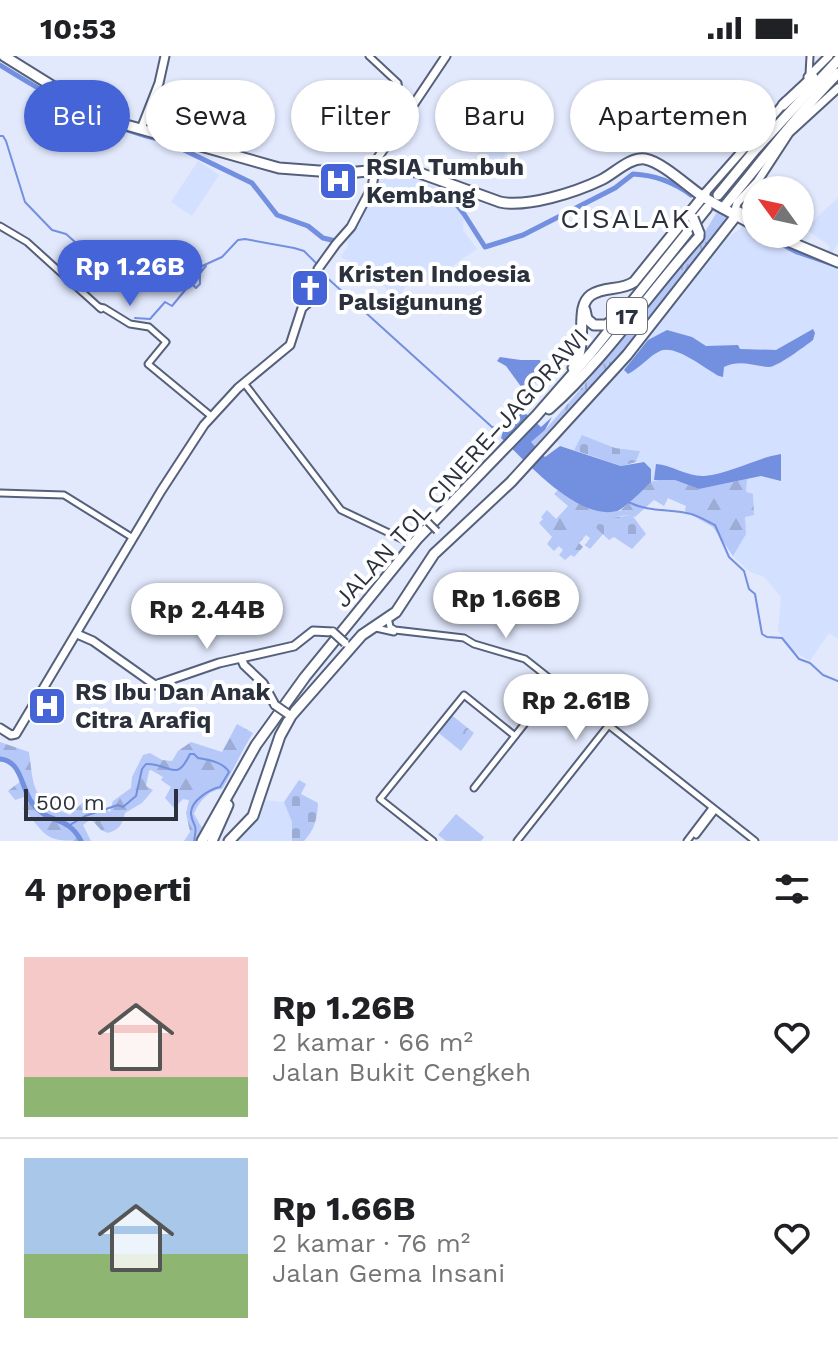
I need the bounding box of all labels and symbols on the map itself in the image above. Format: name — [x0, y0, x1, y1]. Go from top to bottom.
place label: RSIA Tumbuh Kembang — [366, 153, 524, 209]
hospital icon: RSIA Tumbuh Kembang — [317, 160, 359, 202]
north arrow — [742, 176, 814, 248]
district label: CISALAK — [560, 202, 692, 235]
pin: Rp 1.26B — [47, 240, 213, 308]
place label: Kristen Indoesia Palsigunung — [338, 260, 530, 316]
church icon: Kristen Indoesia Palsigunung — [289, 267, 331, 309]
road number: 17 — [607, 298, 647, 334]
street label: JALAN TOL CINERE–JAGORAWI — [328, 323, 594, 613]
pin: Rp 1.66B — [423, 572, 589, 640]
pin: Rp 2.44B — [124, 583, 290, 651]
pin: Rp 2.61B — [493, 674, 659, 742]
place label: RS Ibu Dan Anak Citra Arafiq — [75, 678, 270, 734]
hospital icon: RS Ibu Dan Anak Citra Arafiq — [26, 685, 68, 727]
scale bar — [24, 785, 178, 821]

